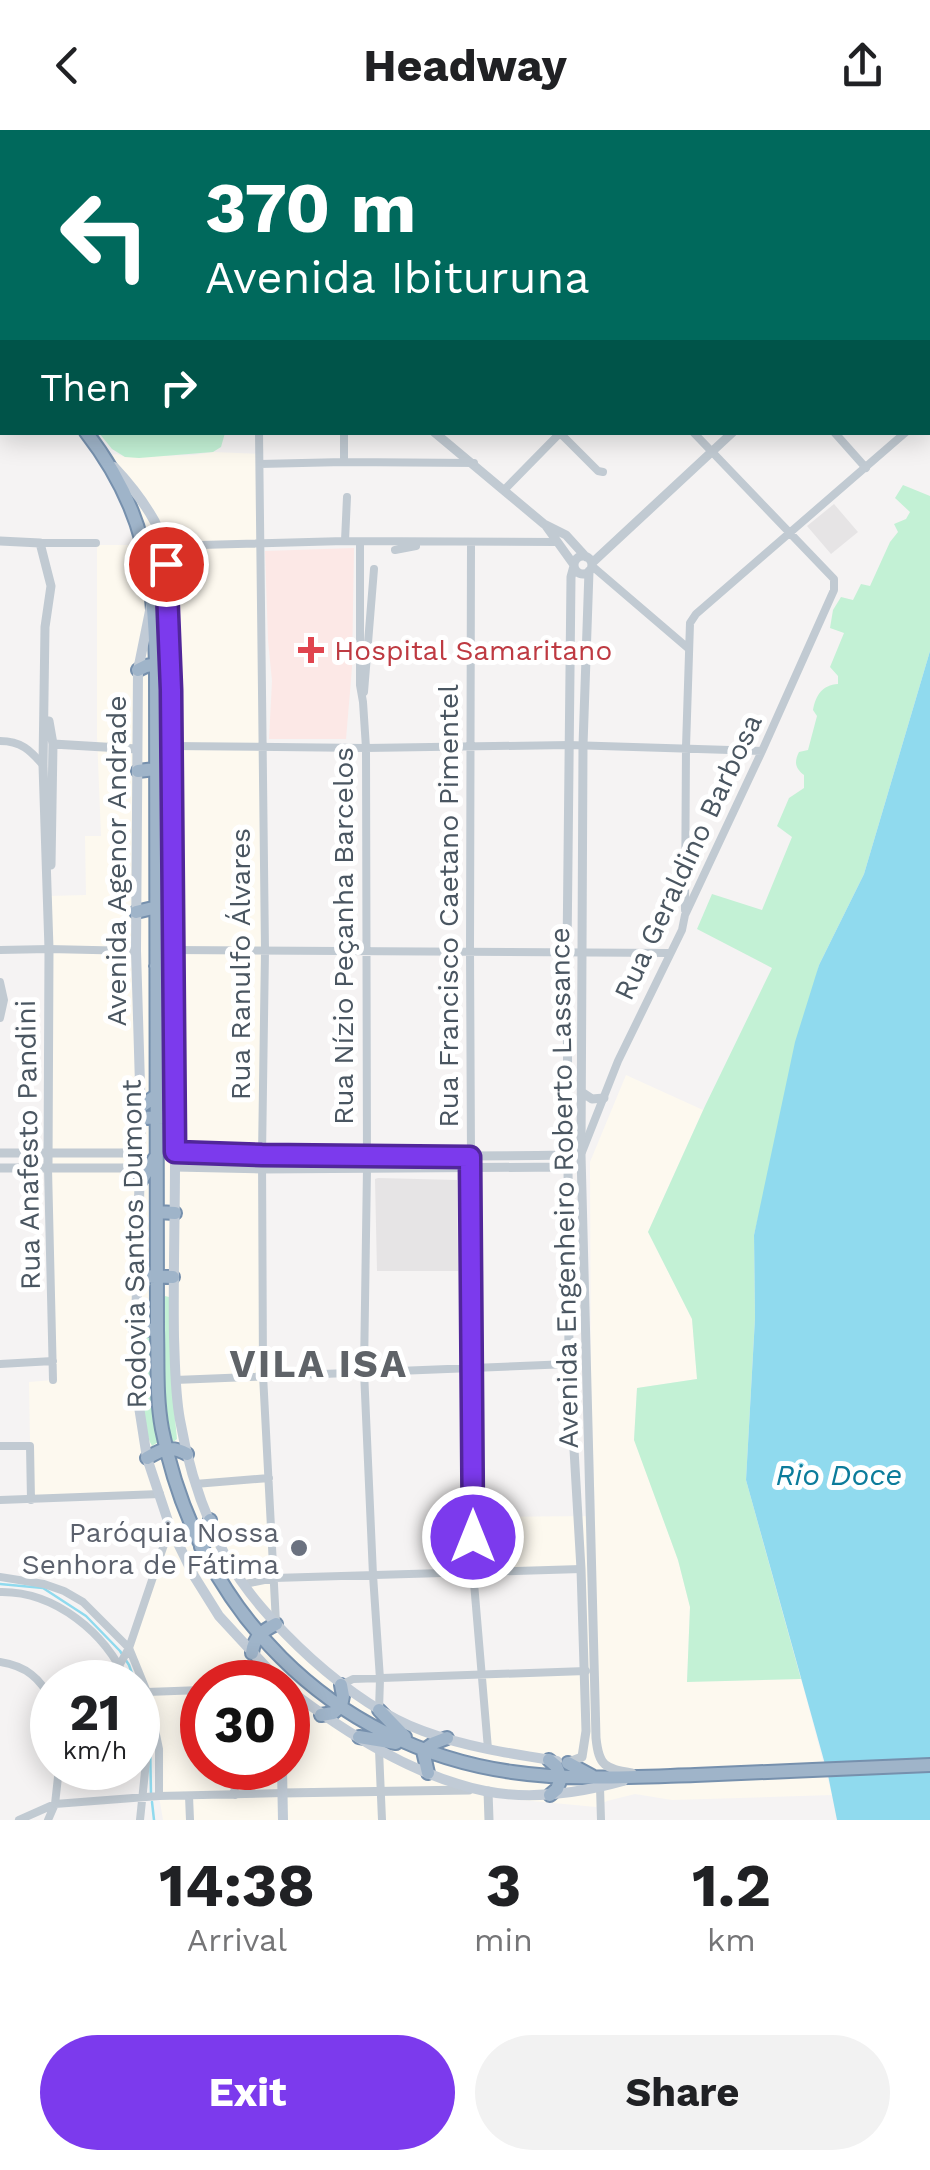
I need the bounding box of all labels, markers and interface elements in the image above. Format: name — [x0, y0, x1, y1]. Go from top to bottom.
icon: back — [40, 38, 95, 93]
icon: share — [835, 38, 890, 93]
text: Headway — [363, 39, 567, 92]
text: 370 m — [205, 167, 416, 249]
icon: left — [40, 170, 170, 300]
text: Avenida Ibituruna — [205, 251, 590, 304]
icon: right — [151, 360, 206, 415]
text: Then — [40, 366, 131, 410]
pin — [124, 522, 209, 607]
icon: arrive — [139, 537, 194, 592]
place label: Hospital Samaritano — [334, 634, 612, 667]
marker: Hospital Samaritano — [298, 637, 324, 663]
street label: Rua Francisco Caetano Pimentel — [432, 684, 465, 1128]
street label: Avenida Agenor Andrade — [100, 695, 133, 1027]
street label: Rua Geraldino Barbosa — [607, 709, 769, 1005]
street label: Rua Nízio Peçanha Barcelos — [327, 747, 360, 1125]
street label: Rua Ranulfo Álvares — [224, 828, 257, 1100]
street label: Avenida Engenheiro Roberto Lassance — [543, 927, 585, 1449]
street label: Rua Anafesto Pandini — [9, 1000, 47, 1290]
street label: Rodovia Santos Dumont — [115, 1079, 153, 1409]
district label: VILA ISA — [230, 1342, 408, 1386]
water label: Rio Doce — [776, 1457, 902, 1492]
position arrow — [421, 1485, 525, 1589]
place label: Paróquia Nossa Senhora de Fátima — [22, 1516, 279, 1581]
marker: Paróquia Nossa Senhora de Fátima — [288, 1537, 310, 1559]
speed limit sign: 30 — [180, 1660, 310, 1790]
text: 21 — [69, 1683, 121, 1742]
text: km/h — [63, 1736, 127, 1765]
text: 14:38 — [159, 1850, 315, 1921]
text: 3 — [486, 1850, 521, 1921]
text: 1.2 — [692, 1850, 771, 1921]
text: Arrival — [187, 1921, 287, 1959]
text: min — [474, 1921, 533, 1959]
text: km — [707, 1921, 756, 1959]
button: Exit — [40, 2035, 455, 2150]
button: Share — [475, 2035, 890, 2150]

